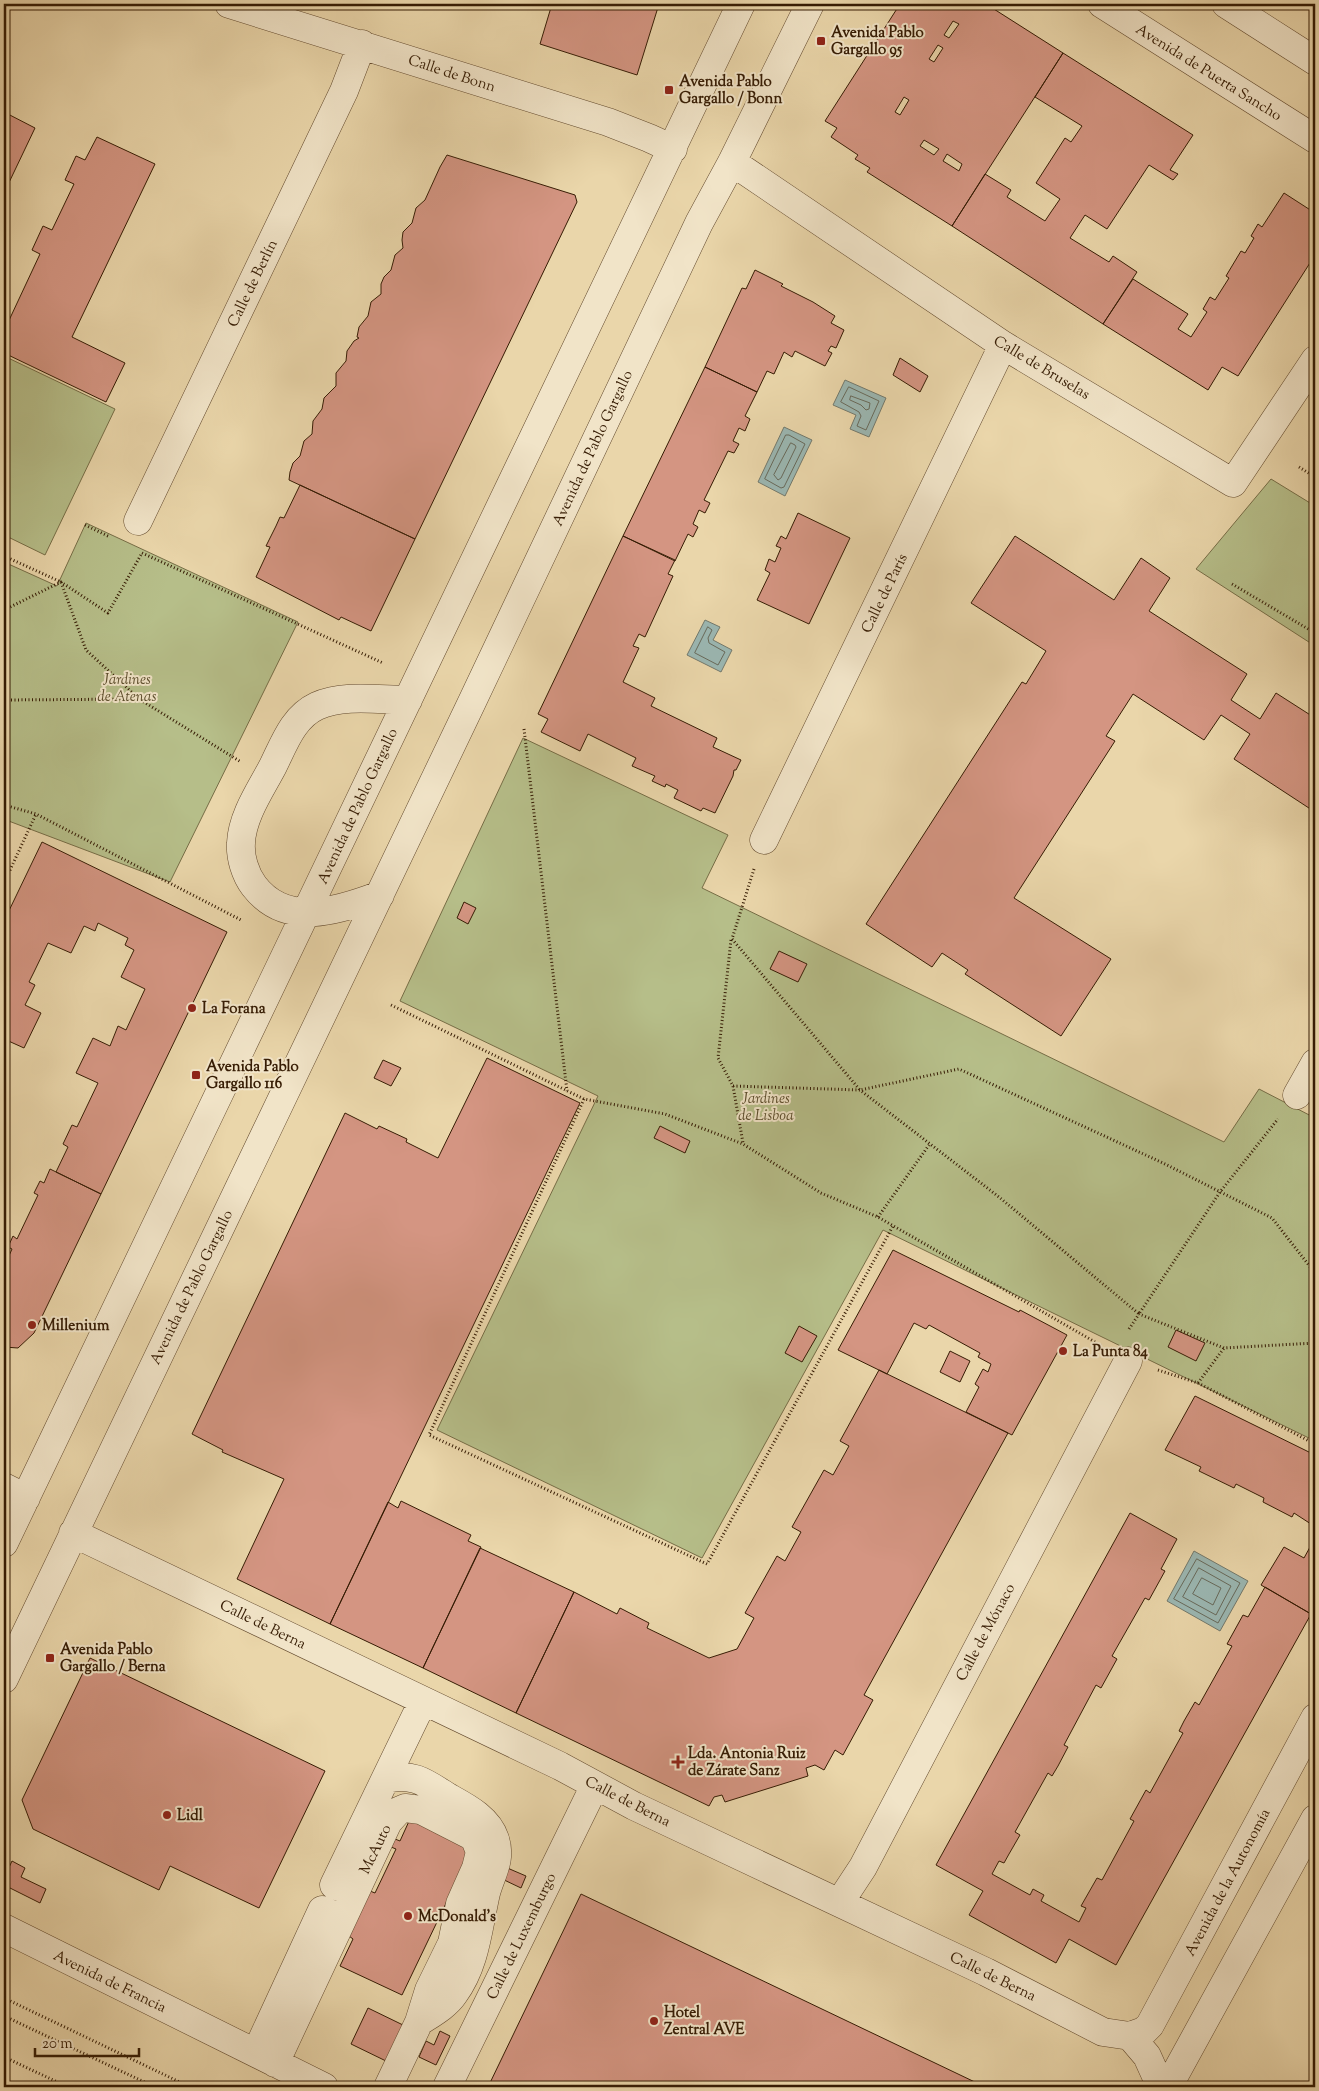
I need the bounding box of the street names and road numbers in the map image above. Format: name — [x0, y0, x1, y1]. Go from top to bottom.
street label: Avenida de Puerta Sancho — [1131, 20, 1285, 127]
street label: Calle de Bonn — [405, 50, 498, 99]
street label: Calle de Berlín — [223, 236, 284, 331]
street label: Calle de Bruselas — [989, 331, 1094, 405]
street label: Avenida de Pablo Gargallo — [548, 367, 639, 530]
street label: Calle de París — [857, 550, 914, 637]
street label: Avenida de Pablo Gargallo — [313, 725, 404, 888]
street label: Avenida de Pablo Gargallo — [146, 1207, 239, 1369]
street label: Calle de Mónaco — [952, 1580, 1021, 1685]
street label: Calle de Berna — [216, 1595, 309, 1655]
street label: Calle de Berna — [581, 1772, 674, 1833]
street label: Avenida de la Autonomía — [1180, 1805, 1276, 1960]
street label: McAuto — [355, 1821, 397, 1878]
street label: Calle de Luxemburgo — [483, 1870, 562, 2004]
street label: Avenida de Francia — [49, 1946, 169, 2019]
street label: Calle de Berna — [946, 1947, 1039, 2007]

